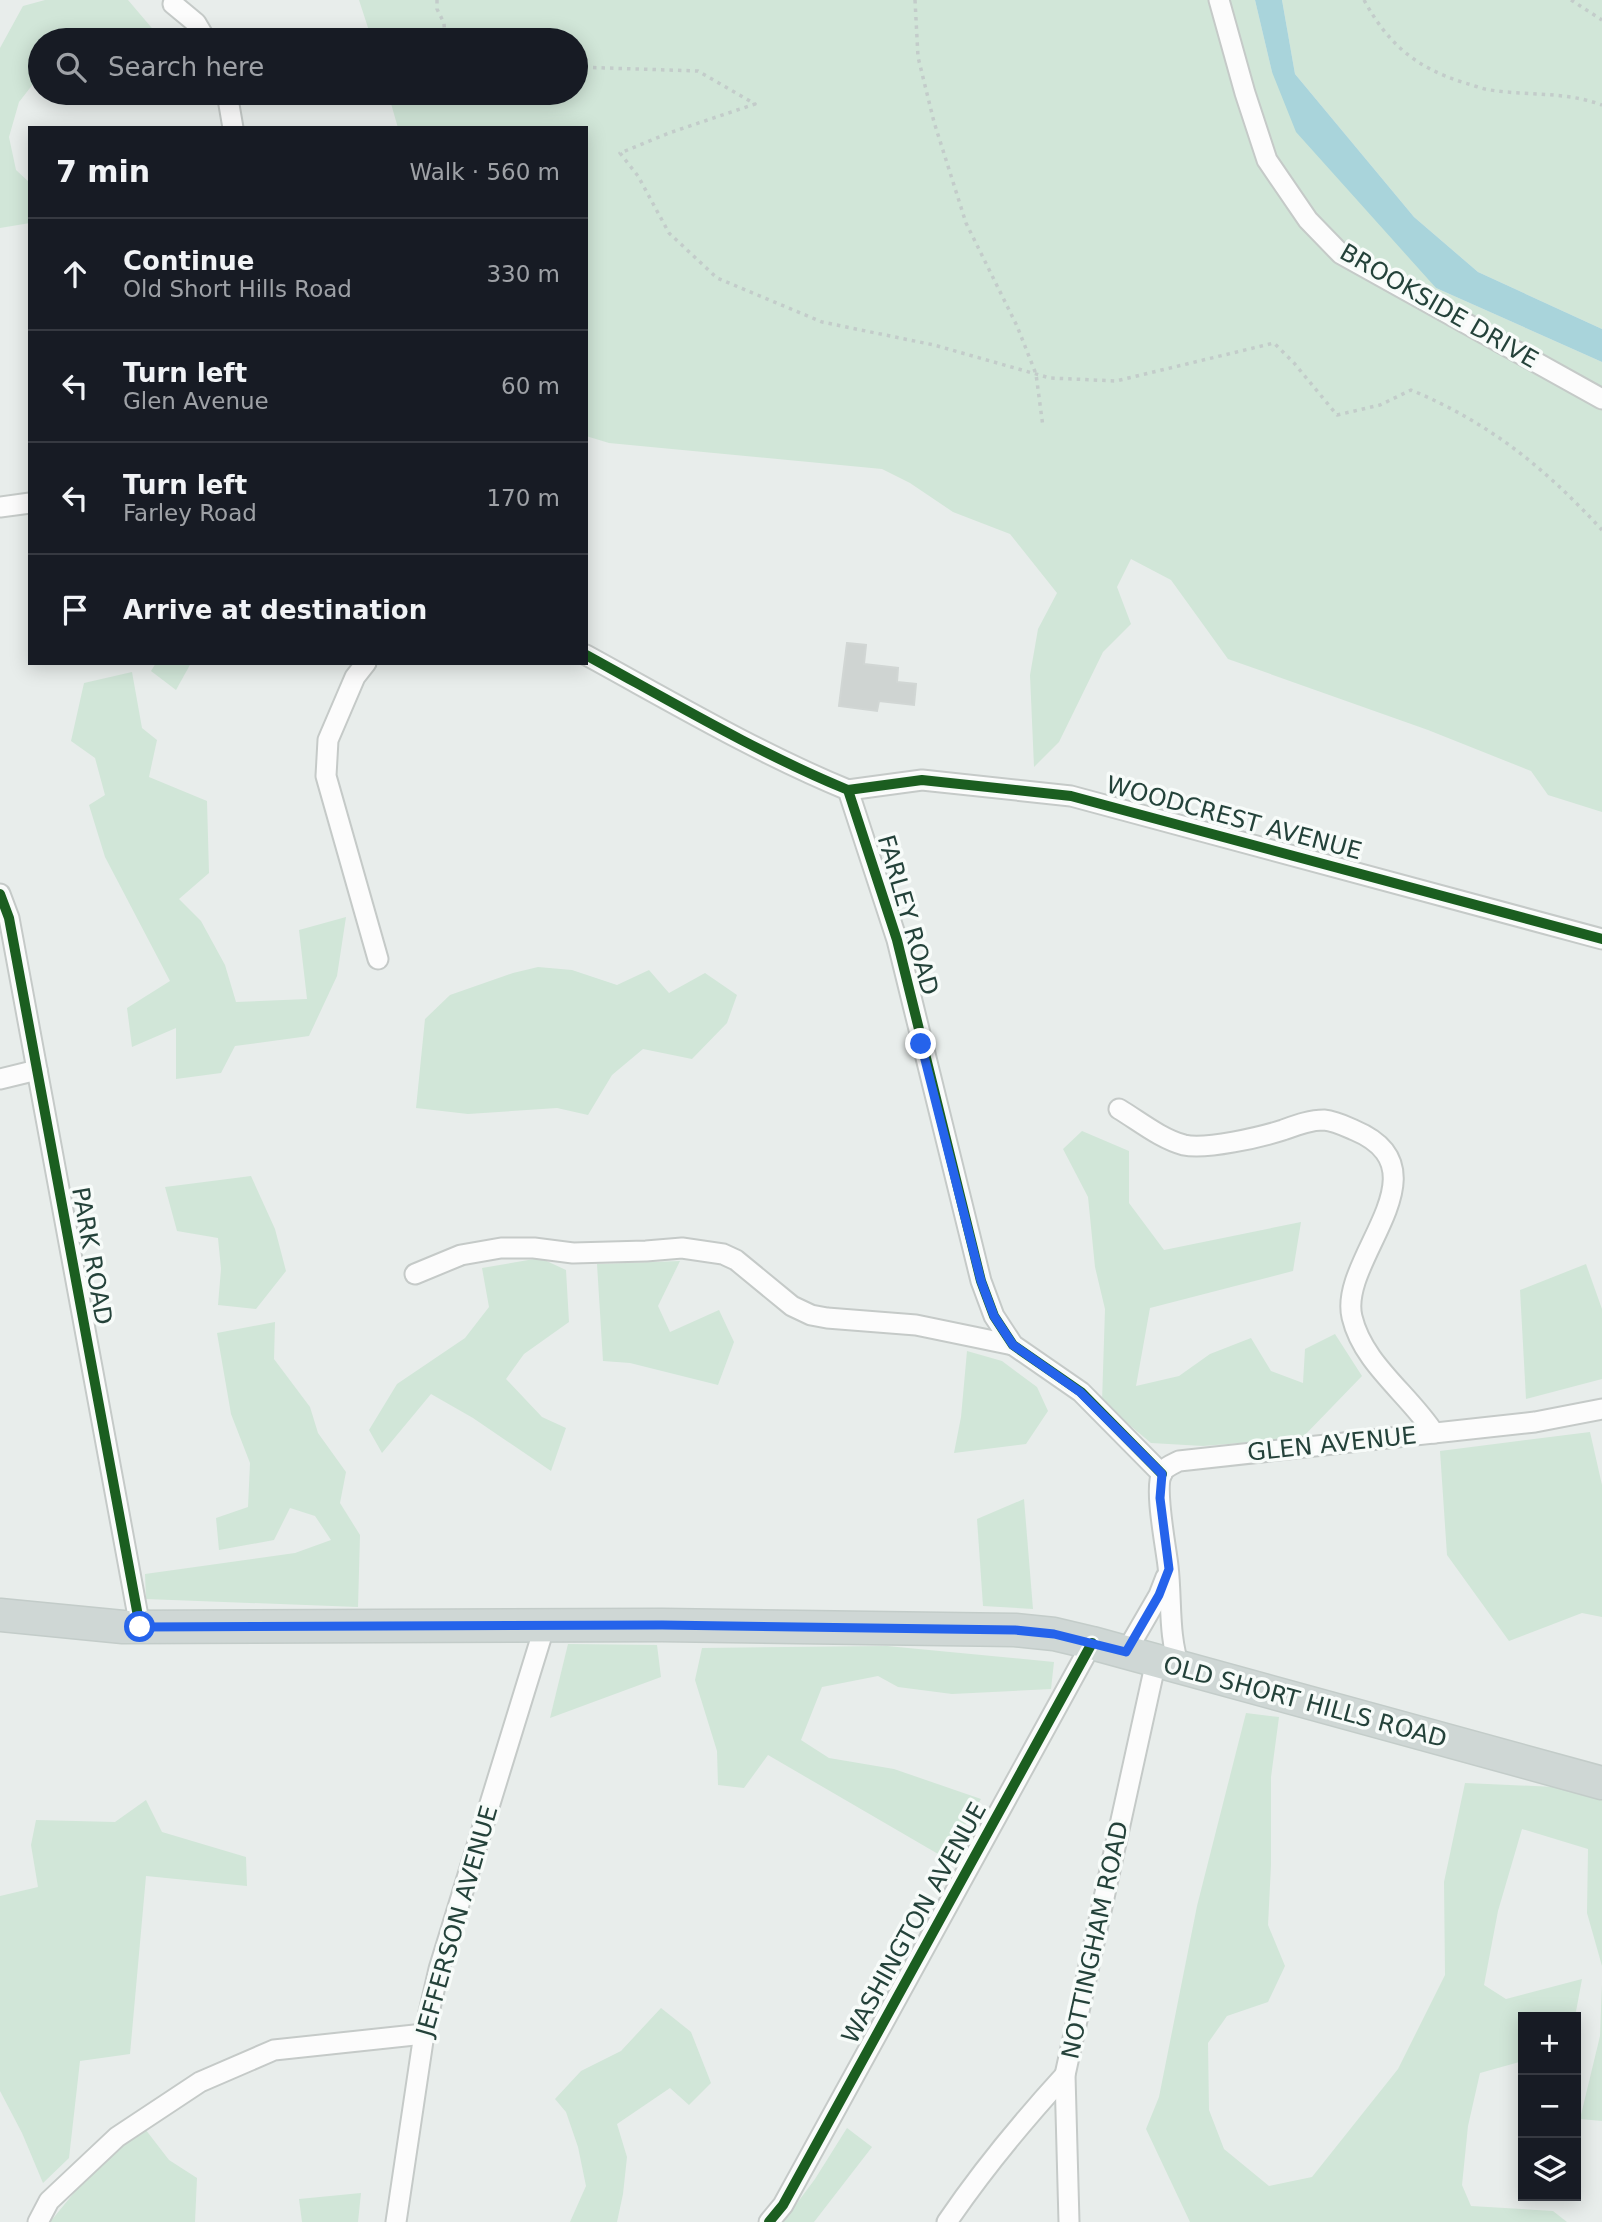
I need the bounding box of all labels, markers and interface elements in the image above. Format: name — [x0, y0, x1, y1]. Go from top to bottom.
search box — [28, 28, 588, 105]
icon: search — [52, 48, 90, 86]
text: Search here — [108, 52, 264, 82]
text: 7 min — [56, 154, 150, 189]
text: Walk · 560 m — [409, 159, 560, 185]
street label: BROOKSIDE DRIVE — [1335, 238, 1543, 374]
text: Continue — [123, 246, 254, 276]
icon: ahead — [56, 255, 94, 293]
text: 330 m — [486, 261, 560, 287]
text: Old Short Hills Road — [123, 276, 352, 302]
text: Turn left — [123, 358, 247, 388]
icon: left — [56, 367, 94, 405]
text: 60 m — [501, 373, 560, 399]
text: Glen Avenue — [123, 388, 269, 414]
text: Turn left — [123, 470, 247, 500]
icon: left — [56, 479, 94, 517]
text: 170 m — [486, 485, 560, 511]
text: Farley Road — [123, 500, 257, 526]
icon: arrive — [56, 591, 94, 629]
text: Arrive at destination — [123, 595, 427, 625]
street label: WOODCREST AVENUE — [1103, 770, 1365, 866]
street label: FARLEY ROAD — [872, 832, 944, 998]
route end — [905, 1028, 936, 1059]
street label: PARK ROAD — [66, 1185, 118, 1327]
street label: GLEN AVENUE — [1246, 1421, 1418, 1467]
route start — [124, 1611, 155, 1642]
street label: OLD SHORT HILLS ROAD — [1160, 1651, 1450, 1753]
street label: WASHINGTON AVENUE — [836, 1798, 992, 2048]
street label: JEFFERSON AVENUE — [410, 1802, 503, 2041]
street label: NOTTINGHAM ROAD — [1056, 1819, 1134, 2061]
map controls — [1518, 2012, 1581, 2201]
button: + — [1518, 2012, 1581, 2075]
button: − — [1518, 2075, 1581, 2138]
button: layers — [1518, 2138, 1581, 2201]

